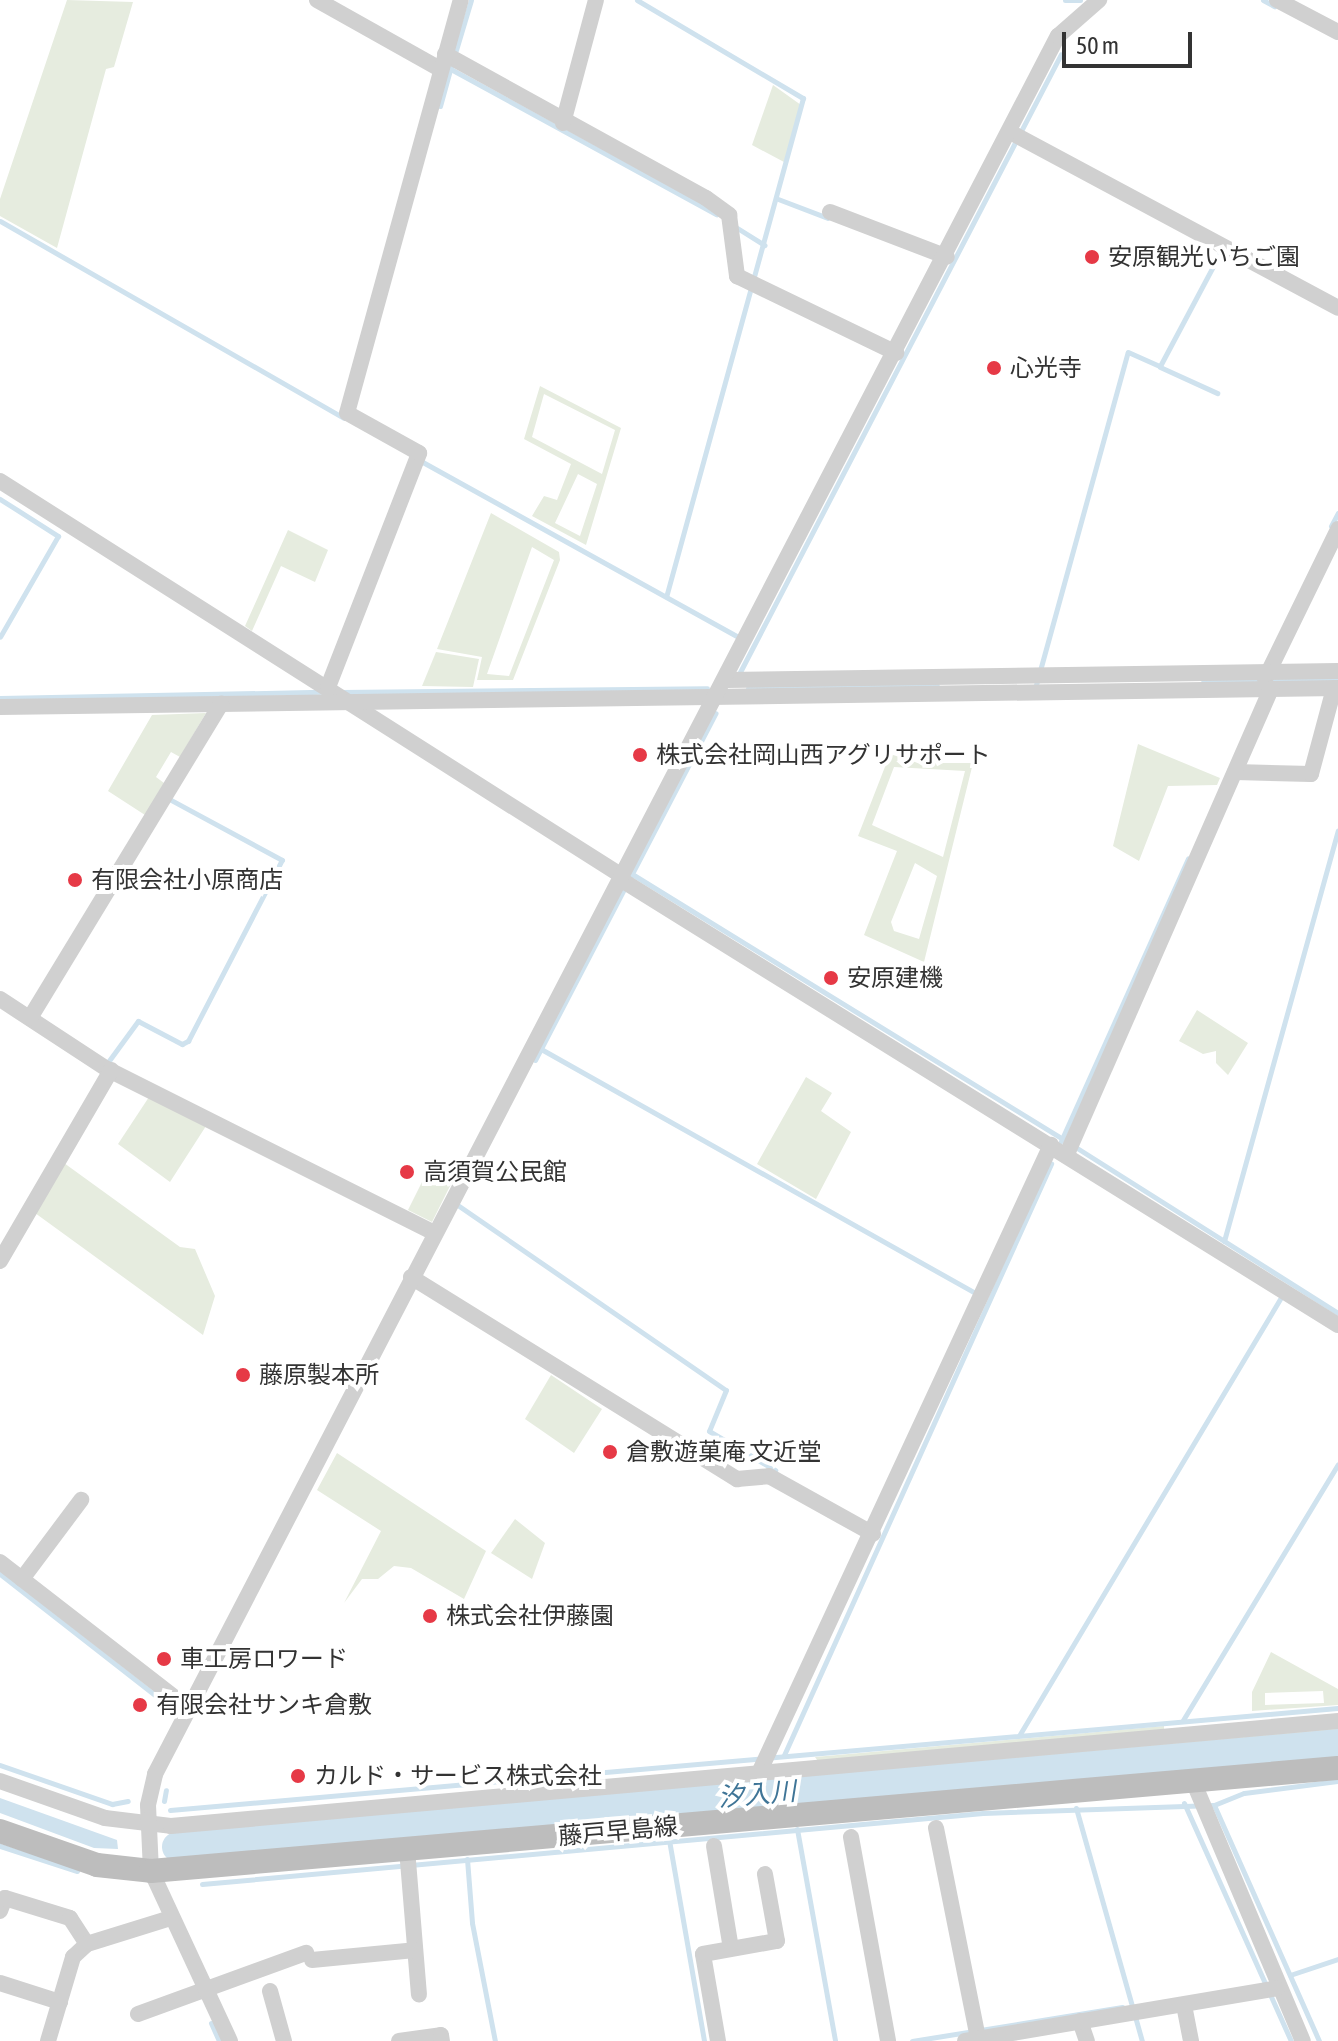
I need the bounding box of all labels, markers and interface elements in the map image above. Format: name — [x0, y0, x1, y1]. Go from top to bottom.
scale bar — [1066, 16, 1196, 66]
text: 50 m — [1076, 32, 1119, 59]
place label: 安原観光いちご園 — [1108, 243, 1300, 271]
marker: 安原観光いちご園 — [1083, 248, 1101, 266]
place label: 心光寺 — [1010, 354, 1082, 382]
marker: 心光寺 — [985, 359, 1003, 377]
place label: 株式会社岡山西アグリサポート — [656, 741, 992, 769]
marker: 株式会社岡山西アグリサポート — [631, 746, 649, 764]
place label: 有限会社小原商店 — [91, 866, 283, 894]
marker: 有限会社小原商店 — [66, 871, 84, 889]
place label: 安原建機 — [847, 964, 943, 992]
marker: 安原建機 — [822, 969, 840, 987]
place label: 高須賀公民館 — [423, 1158, 567, 1186]
marker: 高須賀公民館 — [398, 1163, 416, 1181]
place label: 藤原製本所 — [259, 1361, 379, 1389]
marker: 藤原製本所 — [234, 1366, 252, 1384]
place label: 倉敷遊菓庵 文近堂 — [626, 1438, 821, 1466]
marker: 倉敷遊菓庵 文近堂 — [601, 1443, 619, 1461]
place label: 株式会社伊藤園 — [446, 1602, 614, 1630]
marker: 株式会社伊藤園 — [421, 1607, 439, 1625]
place label: 車工房ロワード — [180, 1645, 348, 1673]
marker: 車工房ロワード — [155, 1650, 173, 1668]
place label: 有限会社サンキ倉敷 — [156, 1691, 372, 1719]
marker: 有限会社サンキ倉敷 — [131, 1696, 149, 1714]
place label: カルド・サービス株式会社 — [314, 1762, 602, 1790]
marker: カルド・サービス株式会社 — [289, 1767, 307, 1785]
water label: 汐入川 — [717, 1776, 797, 1814]
street label: 藤戸早島線 — [557, 1811, 679, 1851]

